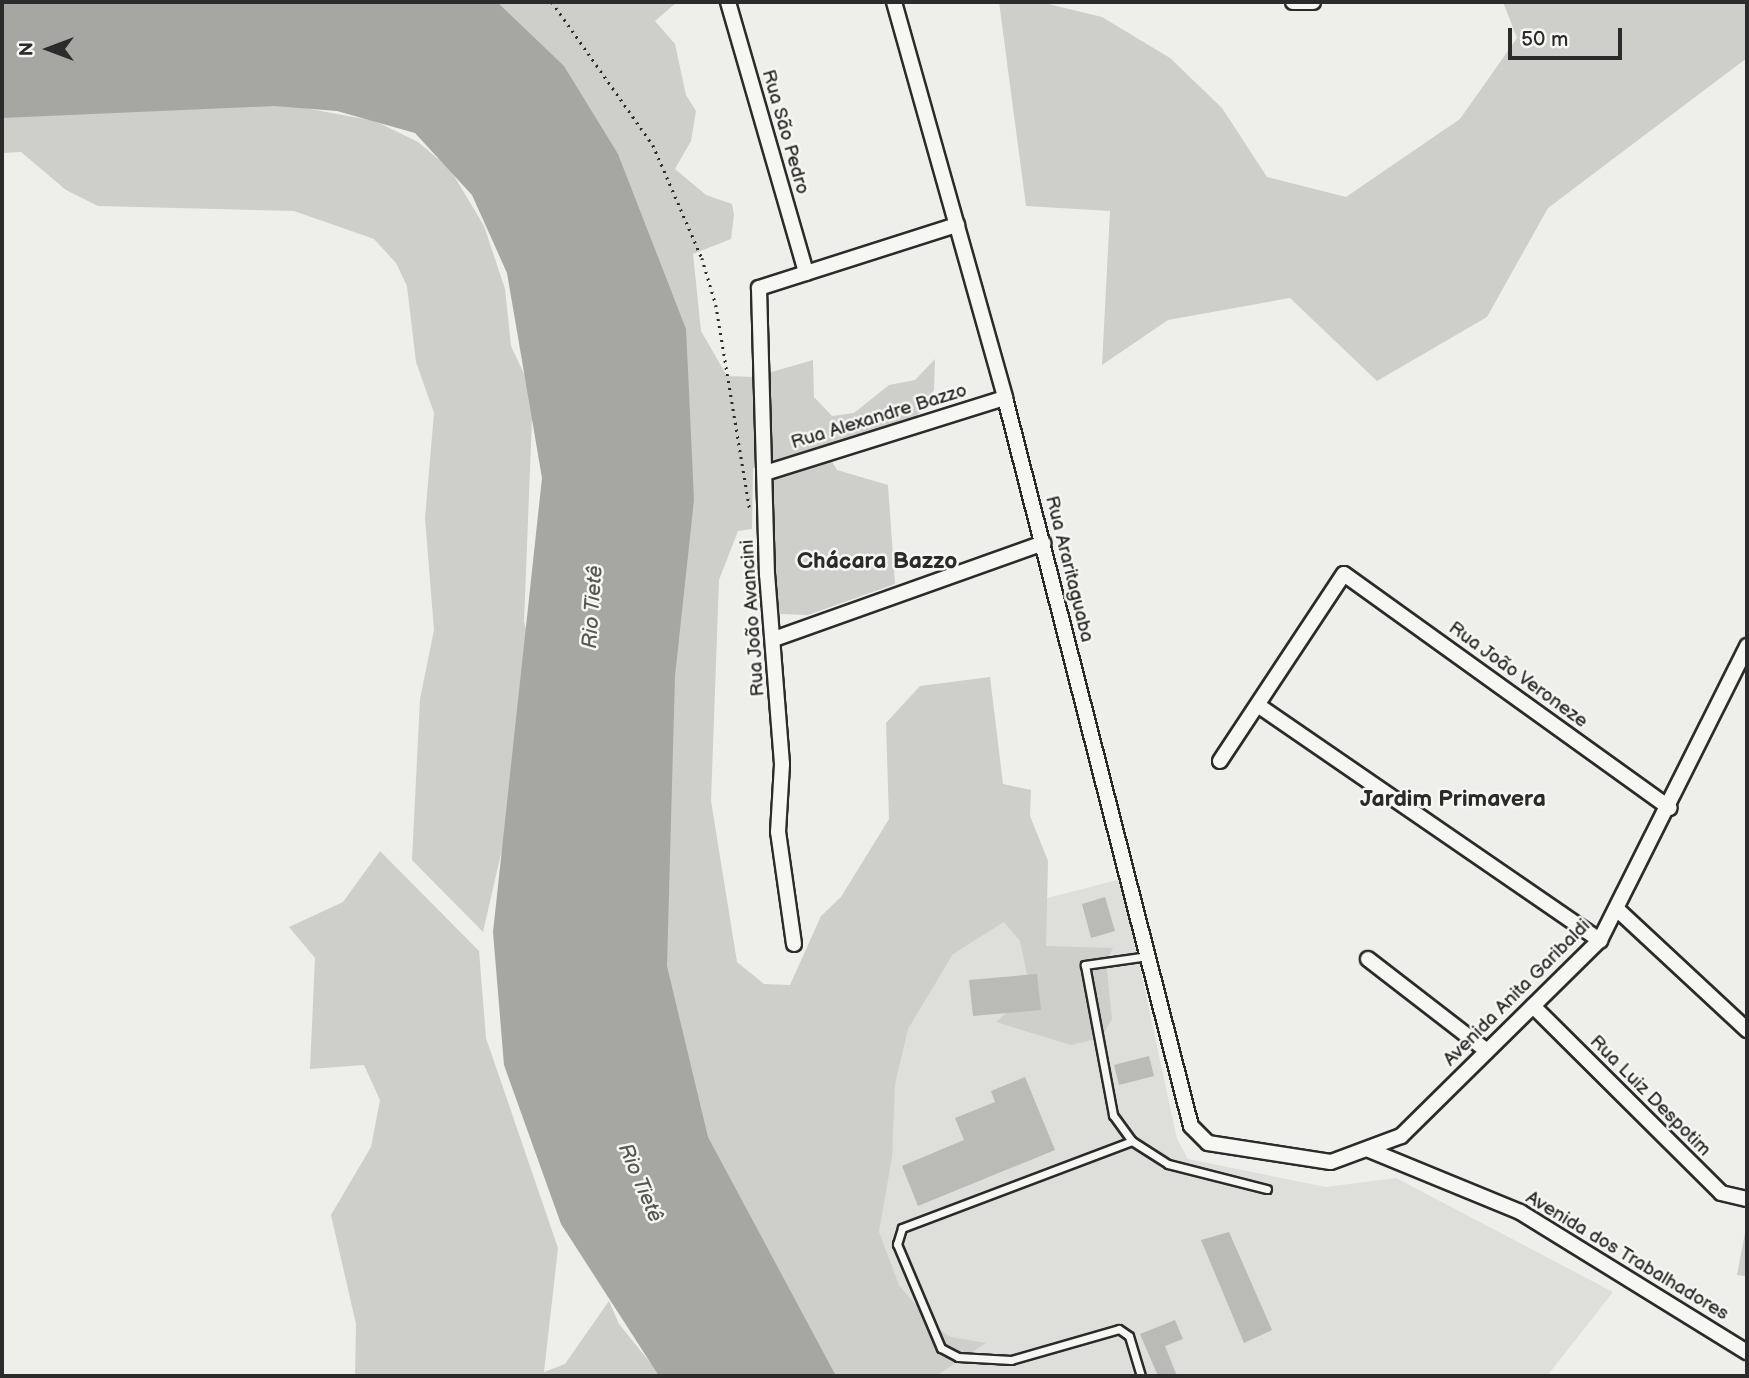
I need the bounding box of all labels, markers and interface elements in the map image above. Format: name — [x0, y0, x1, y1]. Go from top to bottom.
north arrow — [14, 14, 84, 84]
scale bar — [1511, 14, 1625, 58]
text: 50 m — [1521, 27, 1568, 52]
text: N — [16, 42, 39, 56]
street label: Rua São Pedro — [756, 67, 814, 197]
street label: Rua Alexandre Bazzo — [788, 379, 970, 455]
street label: Rua Araritaguaba — [1040, 494, 1098, 644]
street label: Rua João Avancini — [736, 538, 770, 698]
district label: Chácara Bazzo — [797, 547, 957, 575]
water label: Rio Tietê — [578, 564, 608, 650]
street label: Rua João Veroneze — [1443, 616, 1593, 734]
district label: Jardim Primavera — [1360, 785, 1546, 813]
street label: Avenida Anita Garibaldi — [1439, 915, 1595, 1071]
street label: Rua Luiz Despotim — [1585, 1031, 1715, 1161]
water label: Rio Tietê — [612, 1140, 668, 1226]
street label: Avenida dos Trabalhadores — [1521, 1186, 1733, 1326]

